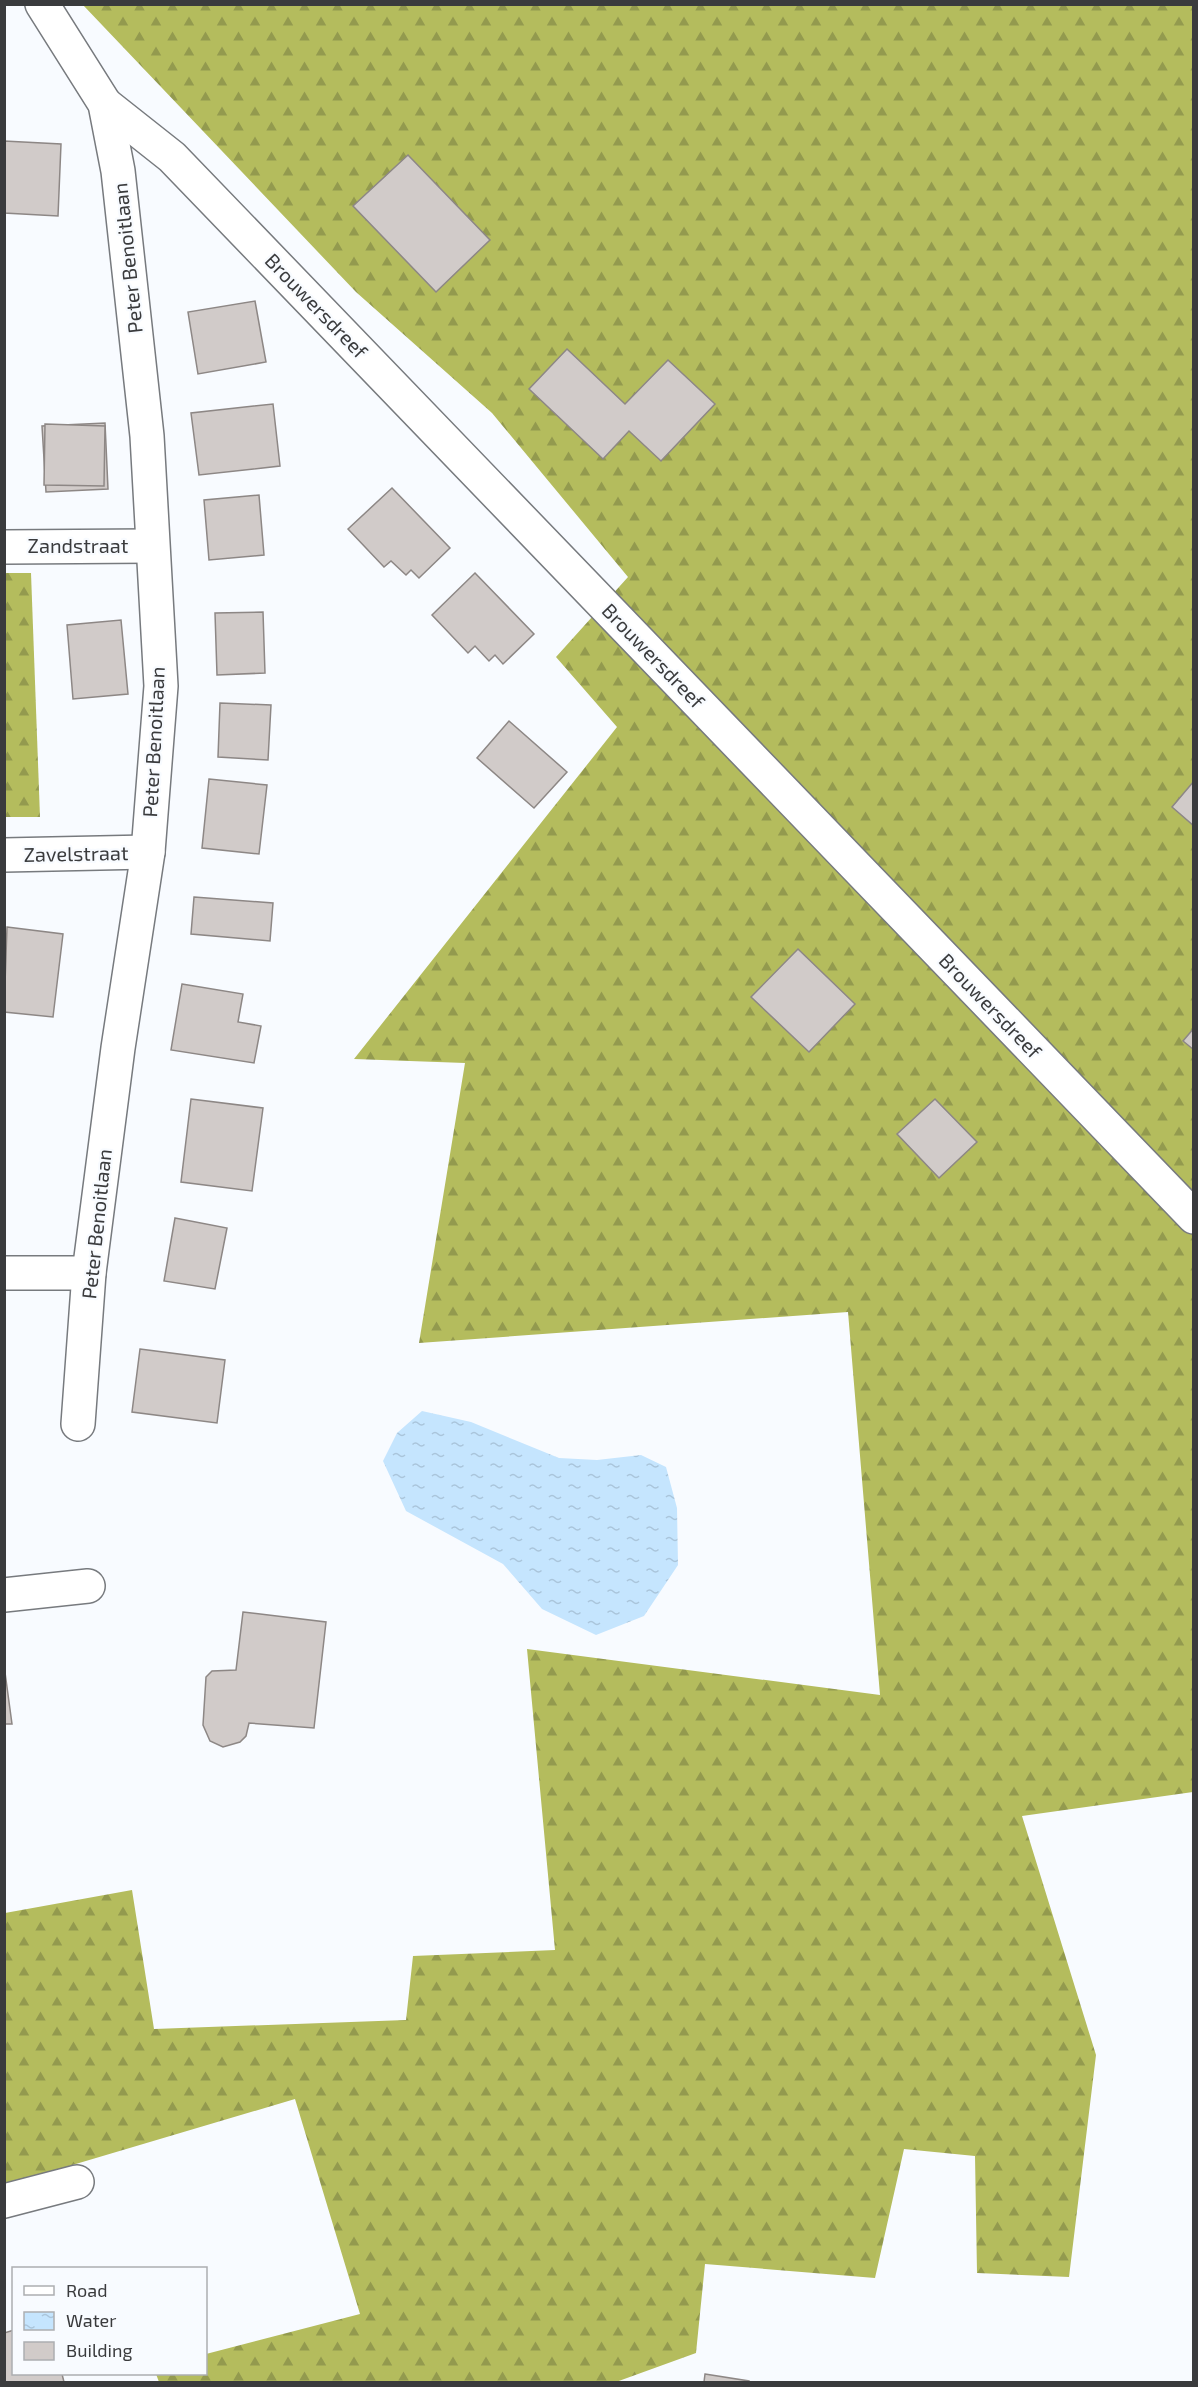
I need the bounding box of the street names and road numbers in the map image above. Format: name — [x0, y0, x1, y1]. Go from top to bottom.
street label: Peter Benoitlaan — [107, 182, 147, 334]
street label: Brouwersdreef — [261, 248, 373, 363]
street label: Zandstraat — [28, 533, 129, 557]
street label: Brouwersdreef — [598, 598, 710, 713]
street label: Peter Benoitlaan — [137, 666, 169, 818]
street label: Zavelstraat — [23, 840, 129, 866]
street label: Brouwersdreef — [935, 948, 1047, 1063]
street label: Peter Benoitlaan — [76, 1148, 116, 1300]

